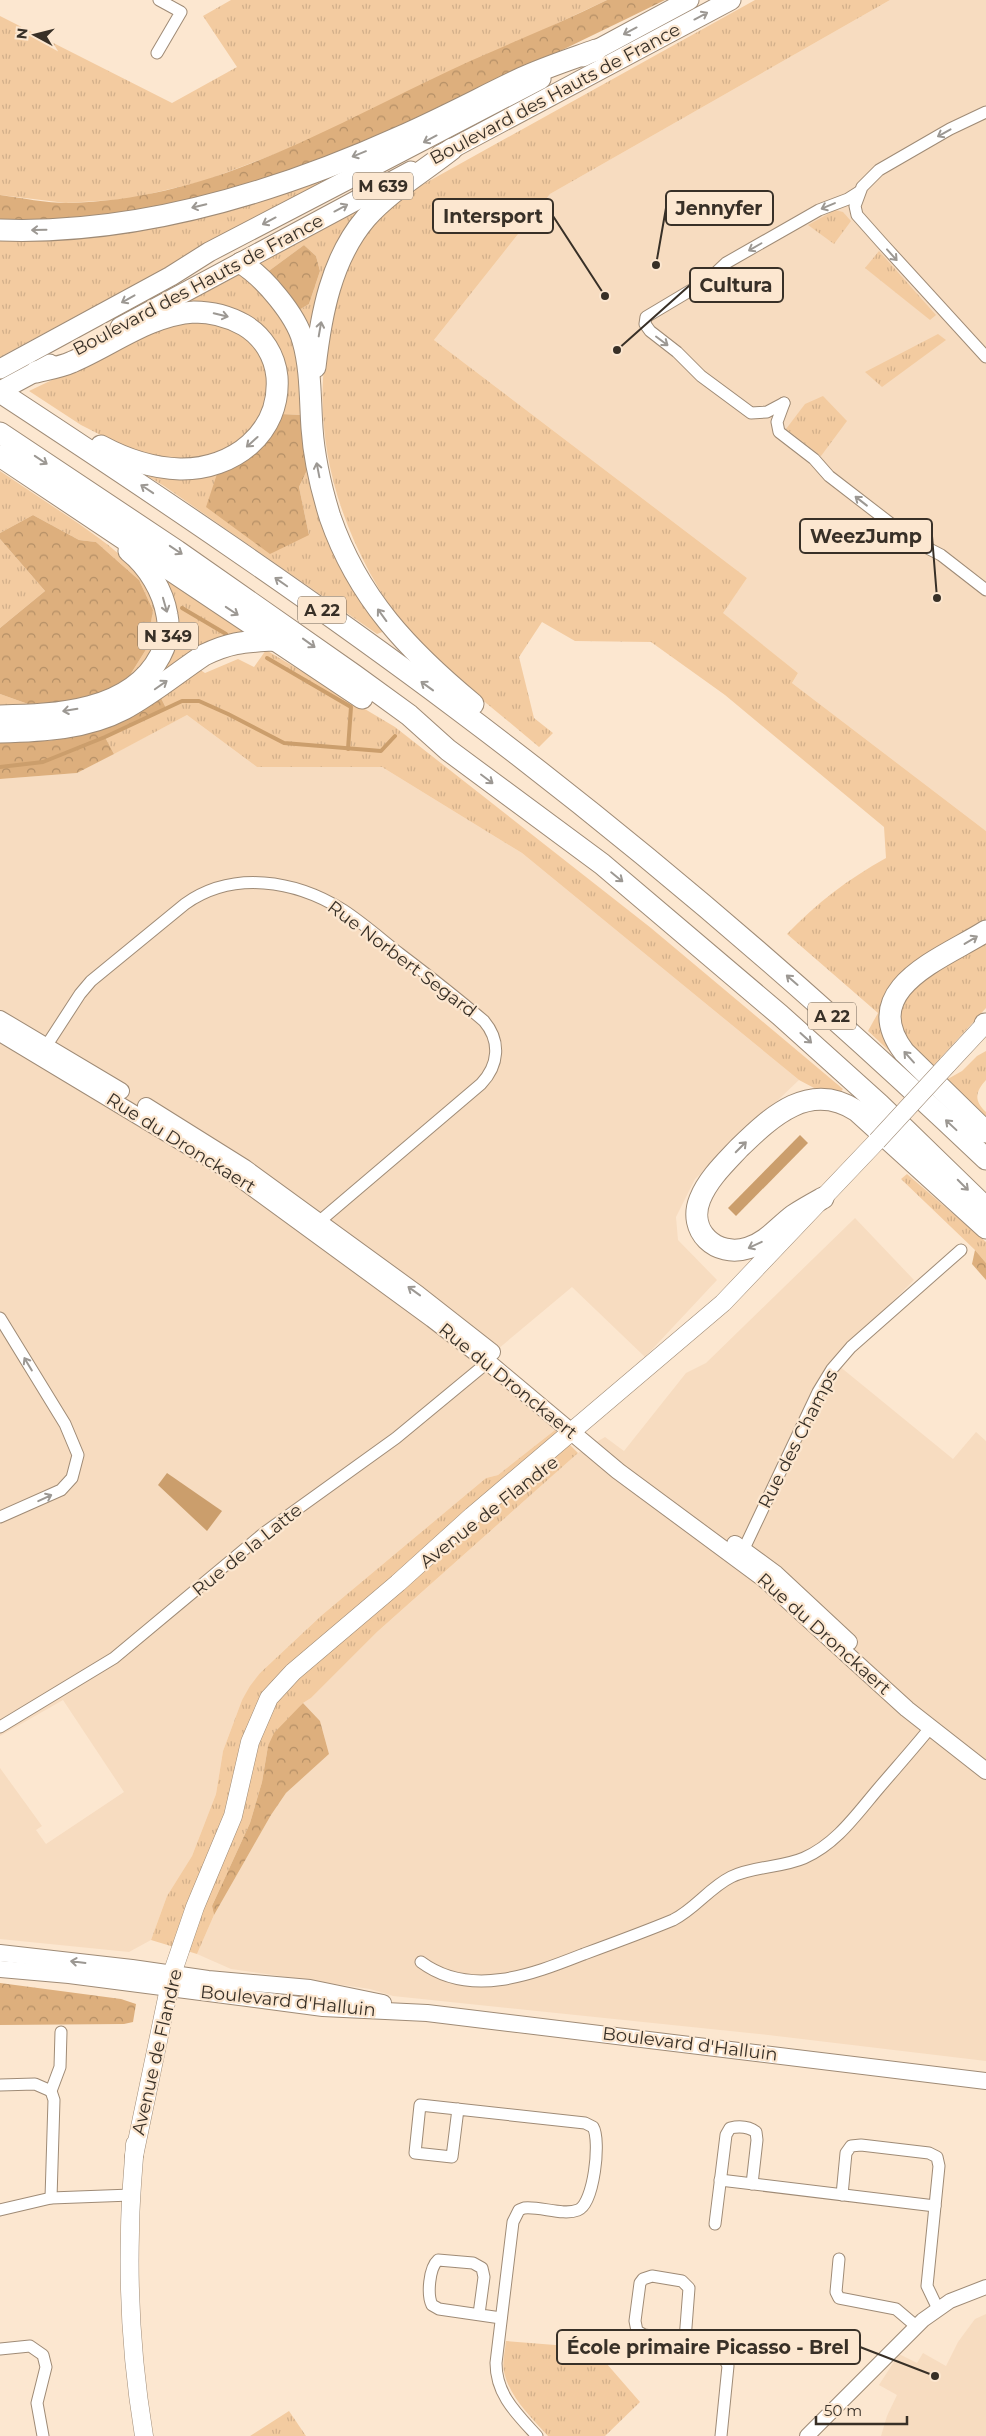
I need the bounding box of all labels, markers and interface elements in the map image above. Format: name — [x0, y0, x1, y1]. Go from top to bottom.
north arrow — [10, 10, 60, 60]
one-way arrow — [693, 11, 708, 21]
street label: Boulevard des Hauts de France — [426, 18, 684, 170]
one-way arrow — [623, 26, 638, 36]
text: N — [12, 27, 32, 40]
one-way arrow — [937, 128, 951, 138]
one-way arrow — [422, 134, 437, 144]
one-way arrow — [352, 150, 367, 159]
road number: M 639 — [353, 172, 413, 200]
callout: Jennyfer — [666, 191, 773, 225]
text: Jennyfer — [674, 197, 763, 220]
callout: Intersport — [433, 199, 553, 233]
one-way arrow — [192, 202, 208, 212]
one-way arrow — [333, 203, 348, 212]
one-way arrow — [820, 203, 835, 212]
text: Intersport — [443, 205, 543, 228]
street label: Boulevard des Hauts de France — [69, 209, 327, 361]
one-way arrow — [262, 216, 277, 226]
one-way arrow — [31, 225, 47, 235]
one-way arrow — [748, 242, 763, 252]
one-way arrow — [886, 248, 898, 261]
callout: Cultura — [690, 268, 783, 302]
text: Cultura — [700, 274, 772, 297]
one-way arrow — [121, 294, 136, 304]
one-way arrow — [212, 311, 228, 320]
one-way arrow — [315, 321, 325, 337]
one-way arrow — [655, 336, 669, 346]
one-way arrow — [246, 436, 259, 448]
one-way arrow — [34, 455, 48, 465]
one-way arrow — [313, 463, 323, 479]
one-way arrow — [140, 484, 154, 494]
one-way arrow — [855, 495, 868, 506]
callout: WeezJump — [800, 519, 932, 553]
text: WeezJump — [810, 525, 922, 548]
one-way arrow — [169, 545, 183, 555]
one-way arrow — [274, 577, 288, 587]
road number: A 22 — [298, 596, 346, 624]
one-way arrow — [160, 597, 170, 613]
one-way arrow — [225, 606, 239, 616]
one-way arrow — [377, 608, 387, 622]
road number: N 349 — [138, 622, 198, 650]
one-way arrow — [302, 638, 315, 649]
one-way arrow — [154, 680, 168, 690]
one-way arrow — [420, 681, 434, 691]
one-way arrow — [62, 706, 78, 716]
one-way arrow — [480, 774, 494, 784]
one-way arrow — [610, 871, 623, 882]
street label: Rue Norbert Segard — [323, 896, 481, 1022]
one-way arrow — [963, 935, 977, 945]
one-way arrow — [786, 975, 799, 986]
road number: A 22 — [808, 1002, 856, 1030]
one-way arrow — [799, 1033, 812, 1044]
one-way arrow — [904, 1051, 916, 1064]
street label: Rue du Dronckaert — [102, 1088, 260, 1198]
one-way arrow — [944, 1119, 957, 1131]
one-way arrow — [735, 1140, 747, 1153]
one-way arrow — [957, 1179, 969, 1191]
one-way arrow — [748, 1240, 763, 1250]
one-way arrow — [408, 1286, 422, 1296]
street label: Rue du Dronckaert — [434, 1318, 582, 1444]
one-way arrow — [23, 1357, 33, 1371]
street label: Rue des Champs — [753, 1366, 843, 1512]
street label: Avenue de Flandre — [415, 1451, 563, 1573]
one-way arrow — [37, 1493, 52, 1502]
street label: Rue de la Latte — [188, 1499, 306, 1601]
street label: Rue du Dronckaert — [753, 1568, 895, 1700]
one-way arrow — [70, 1957, 86, 1967]
street label: Avenue de Flandre — [127, 1967, 187, 2137]
street label: Boulevard d'Halluin — [199, 1981, 377, 2021]
street label: Boulevard d'Halluin — [601, 2022, 779, 2066]
callout: École primaire Picasso - Brel — [557, 2330, 860, 2364]
text: École primaire Picasso - Brel — [567, 2336, 849, 2359]
scale bar — [816, 2394, 907, 2426]
text: 50 m — [824, 2401, 862, 2420]

